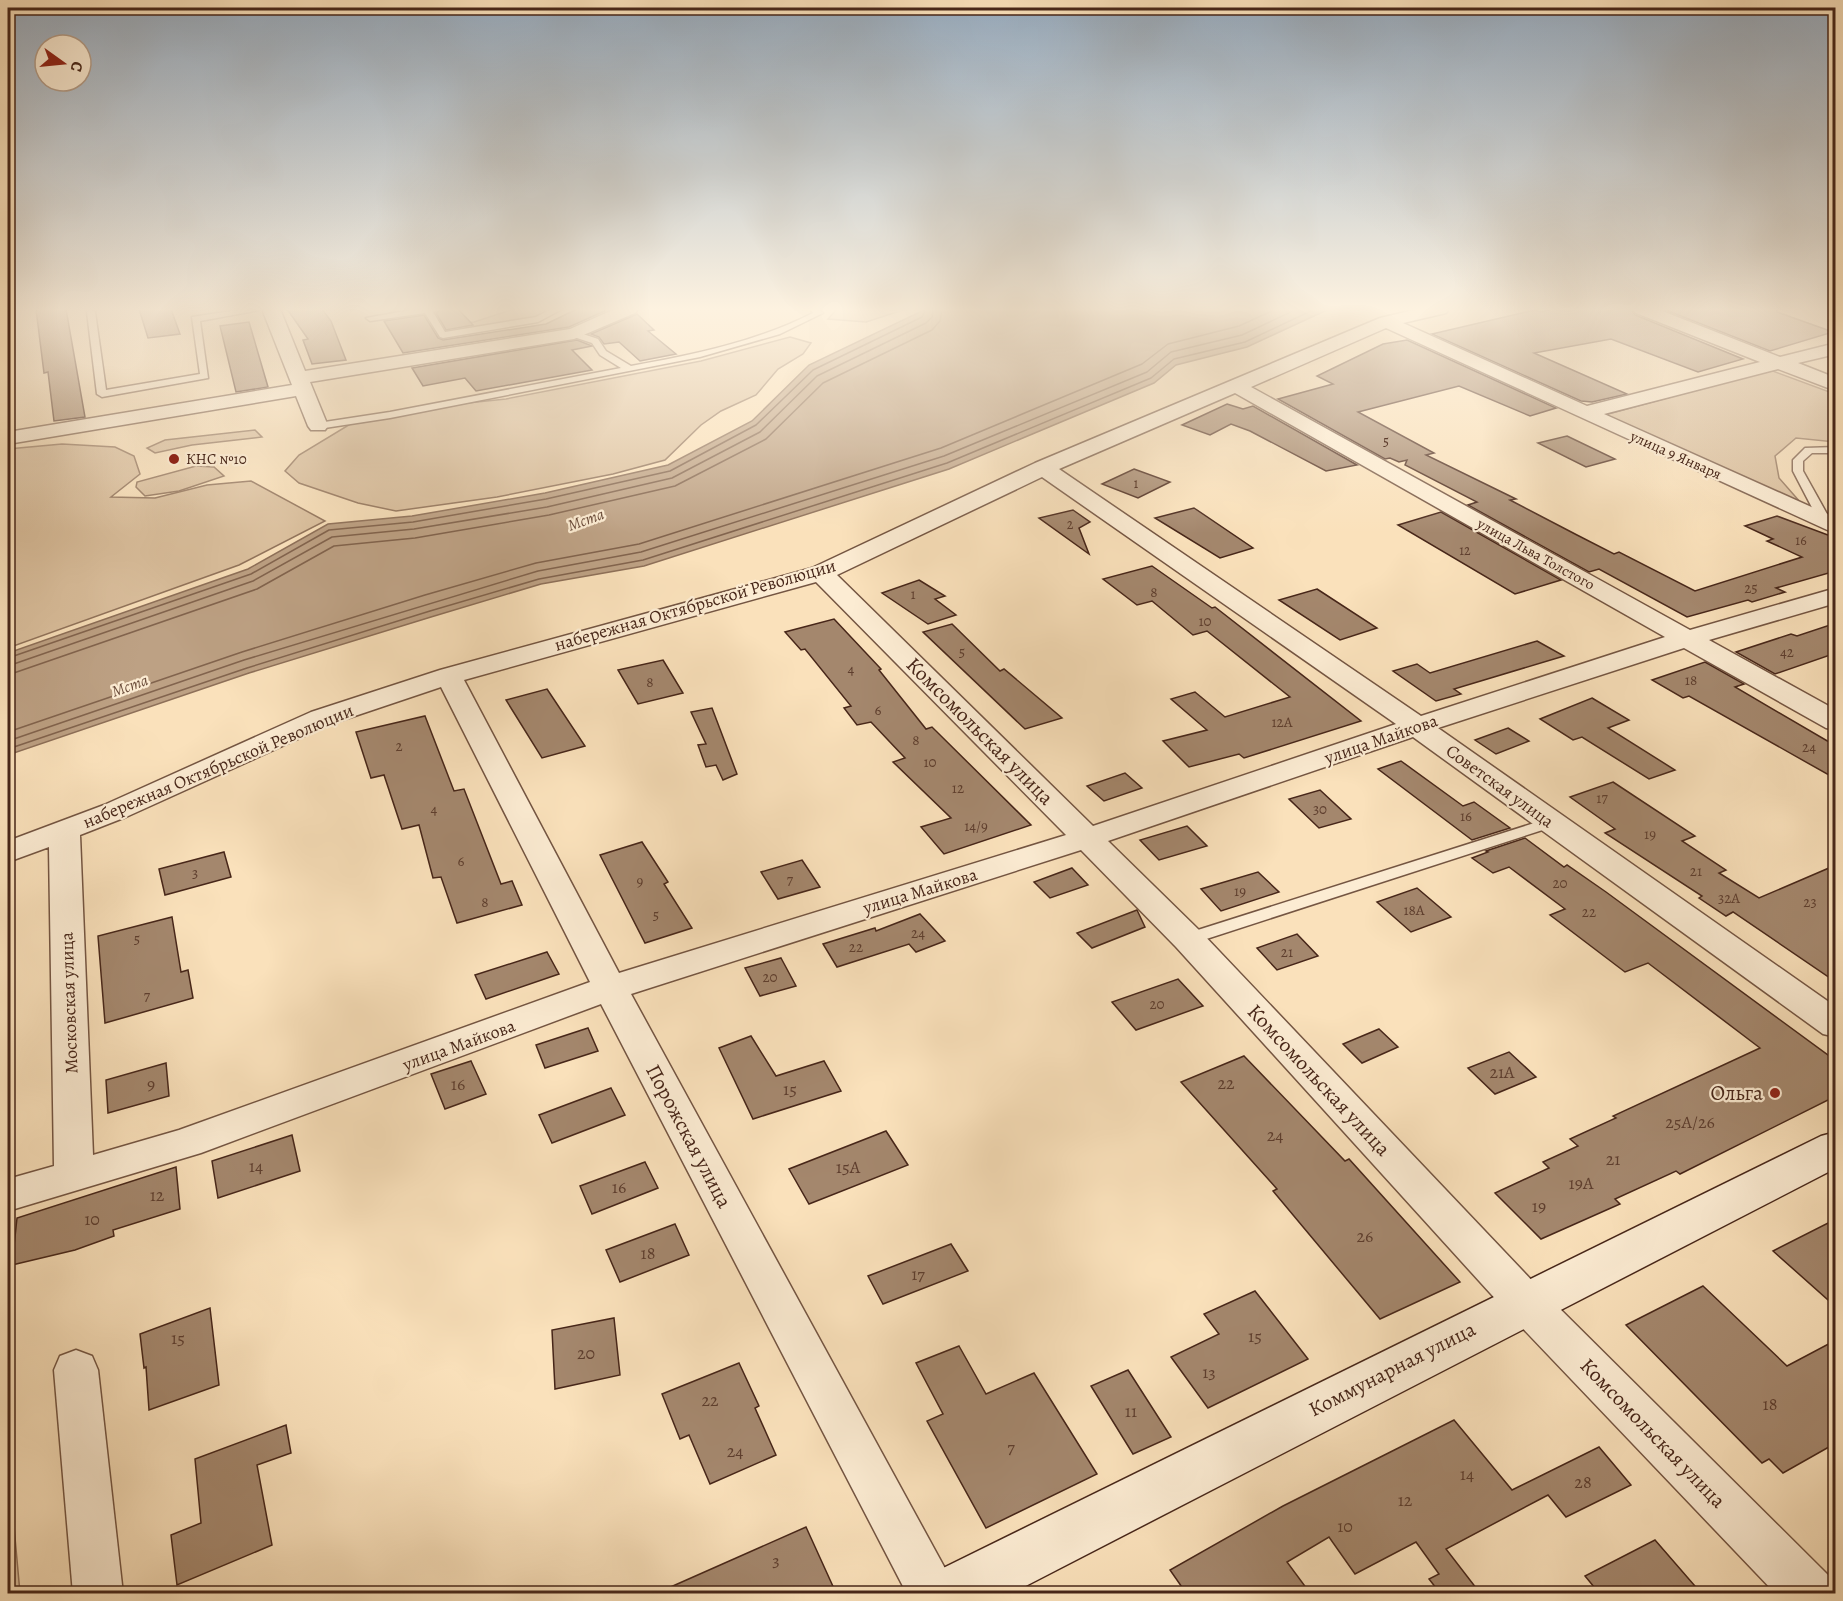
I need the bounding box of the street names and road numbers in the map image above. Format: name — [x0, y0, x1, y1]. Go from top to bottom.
street label: улица 9 Января — [1626, 426, 1725, 484]
street label: улица Льва Толстого — [1473, 513, 1598, 595]
street label: набережная Октябрьской Революции — [551, 553, 839, 657]
street label: Комсомольская улица — [900, 651, 1060, 811]
street label: набережная Октябрьской Революции — [79, 698, 357, 834]
street label: улица Майкова — [1320, 708, 1442, 770]
street label: Советская улица — [1441, 739, 1559, 834]
street label: улица Майкова — [859, 862, 981, 920]
street label: Московская улица — [55, 931, 83, 1074]
street label: Комсомольская улица — [1241, 998, 1397, 1162]
street label: улица Майкова — [398, 1013, 519, 1077]
street label: Порожская улица — [639, 1059, 739, 1213]
street label: Коммунарная улица — [1304, 1315, 1481, 1423]
street label: Комсомольская улица — [1574, 1352, 1732, 1514]

